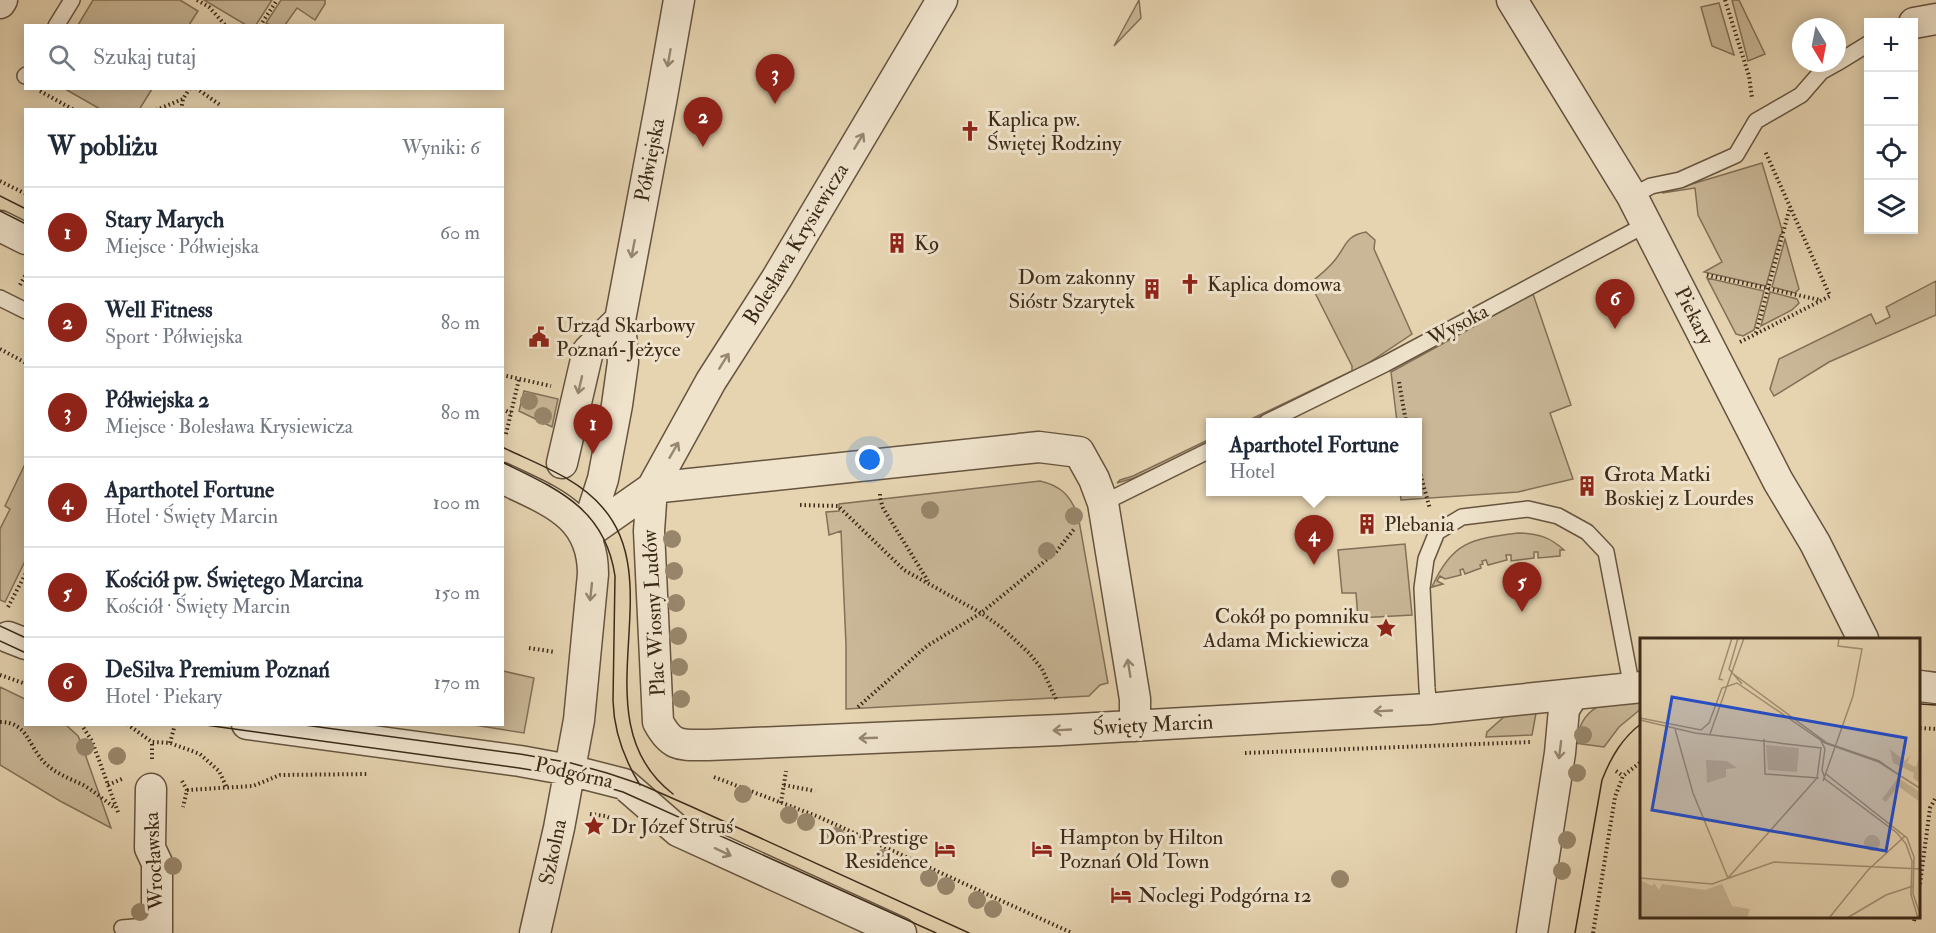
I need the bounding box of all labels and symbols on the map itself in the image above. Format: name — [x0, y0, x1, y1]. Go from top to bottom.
north arrow — [1792, 18, 1846, 72]
one-way arrow — [663, 47, 674, 67]
pin: 3 — [756, 54, 794, 104]
pin: 2 — [684, 98, 722, 147]
place label: Kaplica pw. Świętej Rodziny — [987, 106, 1122, 157]
street label: Półwiejska — [629, 115, 671, 204]
church icon: Kaplica pw. Świętej Rodziny — [958, 119, 982, 143]
one-way arrow — [853, 133, 865, 150]
street label: Bolesława Krysiewicza — [737, 158, 855, 330]
place label: K9 — [914, 230, 939, 257]
building icon: K9 — [885, 231, 909, 255]
one-way arrow — [627, 239, 638, 259]
place label: Dom zakonny Sióstr Szarytek — [1008, 264, 1136, 315]
place label: Kaplica domowa — [1207, 271, 1342, 298]
church icon: Kaplica domowa — [1178, 272, 1202, 296]
building icon: Dom zakonny Sióstr Szarytek — [1140, 277, 1164, 301]
pin: 6 — [1596, 280, 1634, 329]
street label: Piekary — [1668, 282, 1720, 350]
street label: Wysoka — [1422, 298, 1494, 353]
place label: Urząd Skarbowy Poznań-Jeżyce — [556, 312, 696, 363]
public building icon: Urząd Skarbowy Poznań-Jeżyce — [527, 325, 551, 349]
one-way arrow — [718, 353, 730, 370]
one-way arrow — [573, 375, 585, 394]
pin: 1 — [574, 404, 612, 454]
one-way arrow — [668, 442, 680, 459]
your location — [855, 445, 884, 474]
place label: Grota Matki Boskiej z Lourdes — [1604, 461, 1754, 512]
building icon: Grota Matki Boskiej z Lourdes — [1575, 474, 1599, 498]
place label: Plebania — [1384, 511, 1455, 538]
building icon: Plebania — [1355, 512, 1379, 536]
pin: 4 — [1294, 516, 1334, 565]
street label: Plac Wiosny Ludów — [636, 528, 672, 697]
pin: 5 — [1502, 562, 1541, 612]
one-way arrow — [585, 582, 596, 602]
place label: Cokół po pomniku Adama Mickiewicza — [1202, 603, 1369, 654]
place icon: Cokół po pomniku Adama Mickiewicza — [1374, 616, 1398, 640]
inset map — [1640, 638, 1921, 918]
one-way arrow — [1124, 658, 1135, 678]
one-way arrow — [1373, 706, 1393, 717]
street label: Święty Marcin — [1092, 708, 1214, 742]
one-way arrow — [1053, 724, 1073, 735]
one-way arrow — [858, 733, 878, 744]
one-way arrow — [1554, 740, 1565, 760]
street label: Podgórna — [532, 751, 616, 795]
street label: Wrocławska — [138, 811, 170, 912]
place label: Dr Józef Struś — [611, 813, 734, 840]
place icon: Dr Józef Struś — [582, 814, 606, 838]
street label: Szkolna — [533, 816, 573, 887]
place label: Don Prestige Residence — [818, 824, 928, 875]
place label: Hampton by Hilton Poznań Old Town — [1059, 824, 1224, 875]
hotel icon: Don Prestige Residence — [933, 837, 957, 861]
hotel icon: Hampton by Hilton Poznań Old Town — [1030, 837, 1054, 861]
one-way arrow — [714, 847, 732, 859]
place label: Noclegi Podgórna 12 — [1138, 882, 1312, 909]
hotel icon: Noclegi Podgórna 12 — [1109, 883, 1133, 907]

